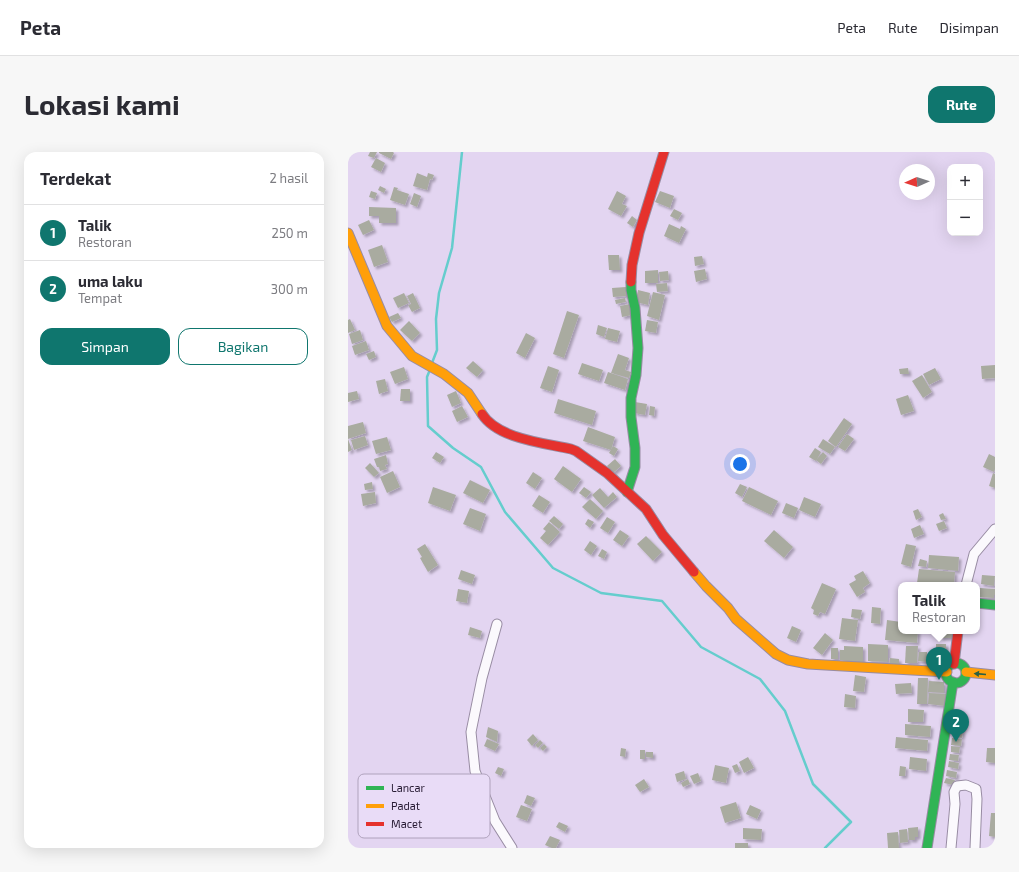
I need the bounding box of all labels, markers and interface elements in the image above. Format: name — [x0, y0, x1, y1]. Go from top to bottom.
text: Peta — [20, 16, 61, 39]
text: Peta — [837, 19, 866, 36]
text: Rute — [888, 19, 917, 36]
text: Disimpan — [939, 19, 999, 36]
button: Rute — [928, 86, 995, 123]
text: Lokasi kami — [24, 87, 180, 121]
north arrow — [899, 164, 935, 200]
map controls — [947, 164, 983, 236]
button: + — [947, 164, 983, 200]
text: Terdekat — [40, 168, 111, 188]
text: 2 hasil — [269, 170, 308, 186]
button: − — [947, 200, 983, 236]
text: Talik — [78, 216, 112, 234]
text: 1 — [50, 225, 56, 241]
text: 250 m — [272, 225, 308, 241]
text: Restoran — [78, 234, 132, 250]
text: uma laku — [78, 272, 143, 290]
text: 2 — [49, 281, 57, 297]
text: 300 m — [271, 281, 308, 297]
text: Tempat — [78, 290, 122, 306]
button: Simpan — [40, 328, 170, 365]
button: Bagikan — [178, 328, 308, 365]
your location — [730, 454, 750, 474]
popup — [898, 582, 980, 634]
text: Talik — [912, 591, 946, 609]
text: Restoran — [912, 609, 966, 625]
pin: 1 — [926, 647, 952, 680]
one-way arrow — [974, 670, 986, 677]
pin: 2 — [943, 709, 969, 742]
legend — [358, 774, 490, 838]
text: Lancar — [391, 781, 426, 794]
text: Padat — [391, 799, 420, 812]
text: Macet — [391, 817, 422, 830]

